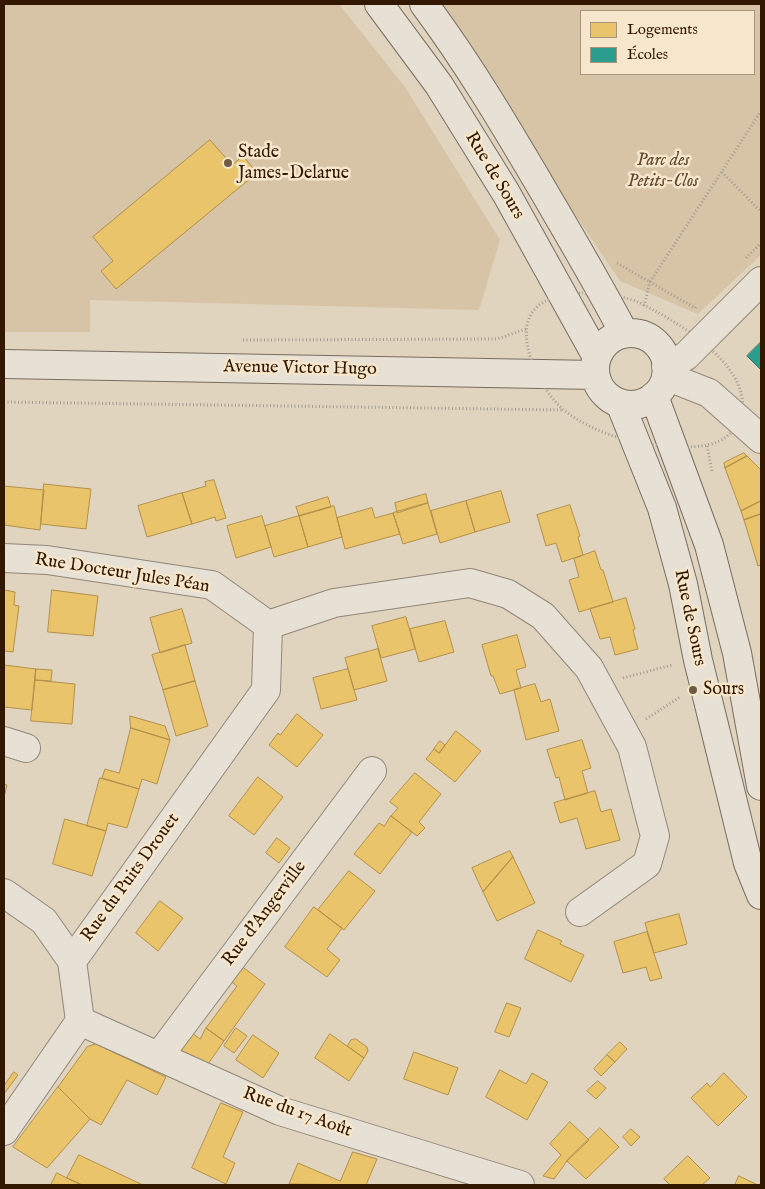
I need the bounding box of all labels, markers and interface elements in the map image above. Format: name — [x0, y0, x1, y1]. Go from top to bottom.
legend — [580, 10, 755, 75]
text: Logements — [627, 20, 698, 39]
text: Écoles — [627, 45, 668, 64]
street label: Rue de Sours — [459, 128, 529, 224]
place label: Stade James-Delarue — [238, 142, 349, 184]
park label: Parc des Petits-Clos — [628, 150, 698, 192]
marker: Stade James-Delarue — [222, 157, 234, 169]
street label: Avenue Victor Hugo — [223, 357, 377, 381]
street label: Rue Docteur Jules Péan — [33, 550, 211, 598]
street label: Rue de Sours — [668, 568, 710, 668]
place label: Sours — [703, 679, 744, 701]
marker: Sours — [687, 684, 699, 696]
street label: Rue du Puits Drouet — [77, 810, 185, 946]
street label: Rue d'Angerville — [218, 857, 312, 971]
street label: Rue du 17 Août — [240, 1083, 354, 1143]

